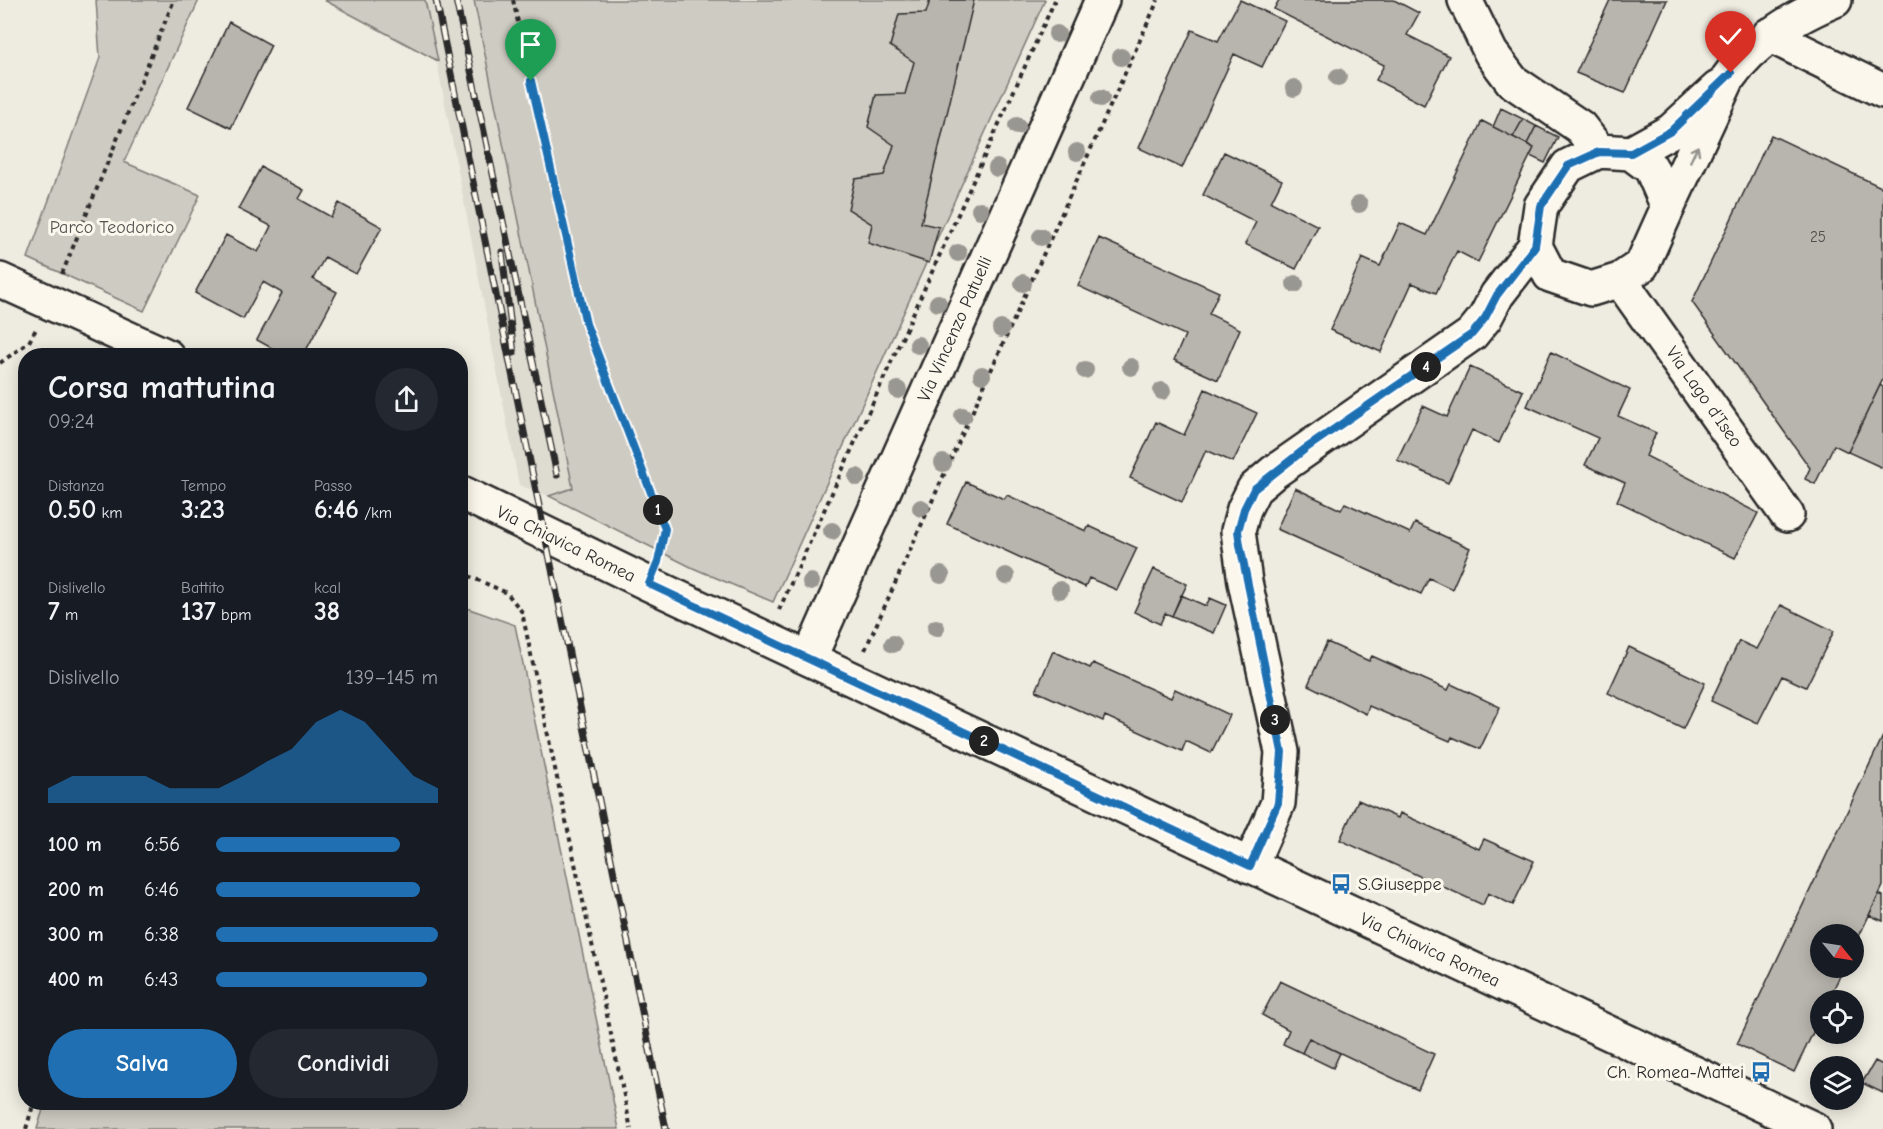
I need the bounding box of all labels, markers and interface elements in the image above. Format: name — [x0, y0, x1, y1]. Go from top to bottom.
pin — [1705, 11, 1756, 73]
pin — [505, 19, 556, 81]
icon: check — [1714, 20, 1747, 53]
icon: arrive — [514, 28, 547, 61]
one-way arrow — [1689, 146, 1700, 164]
park label: Parco Teodorico — [50, 217, 174, 238]
house number: 25 — [1810, 228, 1826, 246]
street label: Via Vincenzo Patuelli — [913, 253, 997, 405]
street label: Via Lago d'Iseo — [1662, 343, 1746, 451]
pin: 4 — [1411, 352, 1441, 382]
text: 4 — [1422, 358, 1430, 376]
text: Corsa mattutina — [48, 368, 276, 406]
button: share — [375, 368, 438, 431]
text: 09:24 — [48, 410, 94, 433]
text: Distanza — [48, 477, 104, 495]
text: Tempo — [181, 477, 226, 495]
text: Passo — [314, 477, 352, 495]
text: 0.50 — [48, 495, 96, 525]
text: 3:23 — [181, 495, 225, 525]
text: 6:46 — [314, 495, 359, 525]
pin: 1 — [643, 495, 673, 525]
street label: Via Chiavica Romea — [493, 501, 639, 587]
text: 1 — [655, 501, 661, 519]
text: km — [96, 504, 123, 522]
text: /km — [359, 504, 392, 522]
text: Dislivello — [48, 579, 105, 597]
text: Battito — [181, 579, 225, 597]
text: kcal — [314, 579, 341, 597]
text: 7 — [48, 597, 60, 627]
text: 137 — [181, 597, 216, 627]
text: 38 — [314, 597, 340, 627]
text: m — [60, 606, 78, 624]
text: bpm — [216, 606, 251, 624]
text: Dislivello — [48, 666, 120, 689]
text: 139–145 m — [346, 666, 438, 689]
pin: 3 — [1260, 705, 1290, 735]
text: 3 — [1271, 711, 1279, 729]
pin: 2 — [969, 726, 999, 756]
text: 2 — [980, 732, 988, 750]
text: 100 m — [48, 833, 102, 856]
text: 6:56 — [144, 833, 180, 856]
bus stop icon: S.Giuseppe — [1329, 872, 1353, 896]
place label: S.Giuseppe — [1358, 874, 1441, 895]
text: 200 m — [48, 878, 104, 901]
text: 6:46 — [144, 878, 179, 901]
street label: Via Chiavica Romea — [1357, 908, 1503, 992]
text: 300 m — [48, 923, 104, 946]
text: 6:38 — [144, 923, 179, 946]
north arrow — [1810, 924, 1864, 978]
map controls — [1810, 924, 1864, 1110]
text: 400 m — [48, 968, 103, 991]
text: 6:43 — [144, 968, 178, 991]
button: locate — [1810, 990, 1864, 1044]
button: Salva — [48, 1029, 237, 1098]
button: Condividi — [249, 1029, 438, 1098]
button: layers — [1810, 1056, 1864, 1110]
bus stop icon: Ch. Romea-Mattei — [1749, 1060, 1773, 1084]
place label: Ch. Romea-Mattei — [1607, 1062, 1744, 1083]

